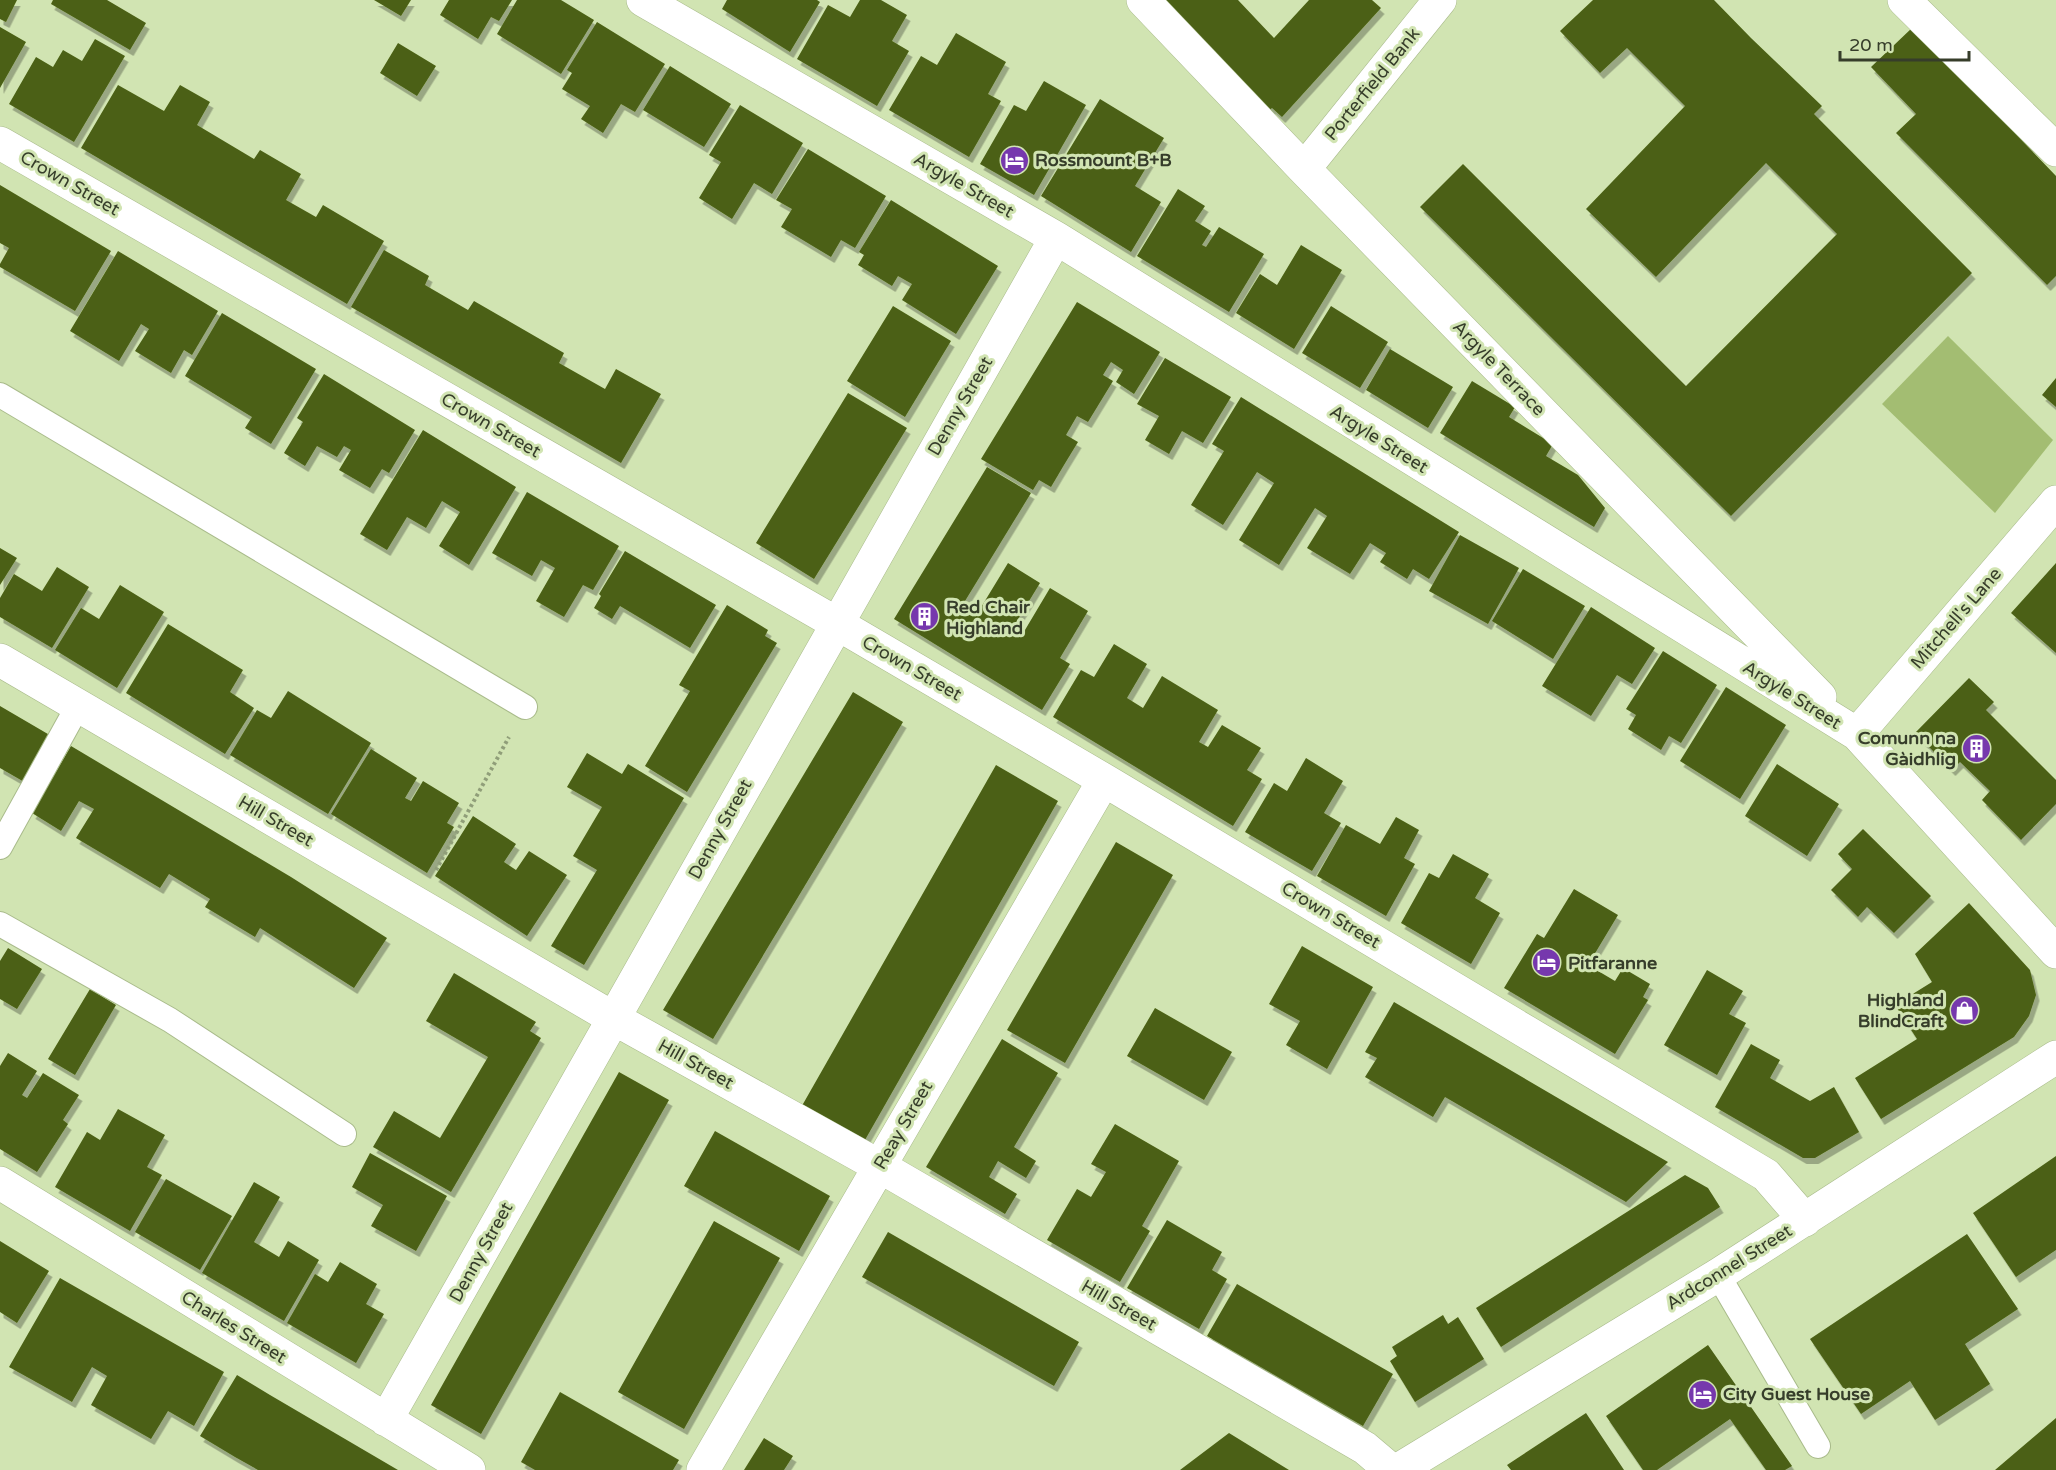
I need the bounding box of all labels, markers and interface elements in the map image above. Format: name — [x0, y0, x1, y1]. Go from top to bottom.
street label: Porterfield Bank — [1320, 23, 1424, 145]
scale bar — [1840, 24, 1969, 62]
text: 20 m — [1849, 34, 1893, 56]
hotel icon: Rossmount B+B — [998, 144, 1030, 176]
street label: Crown Street — [16, 146, 124, 220]
street label: Argyle Street — [910, 148, 1018, 223]
place label: Rossmount B+B — [1035, 149, 1172, 171]
street label: Argyle Terrace — [1448, 316, 1550, 420]
street label: Denny Street — [923, 352, 997, 460]
street label: Crown Street — [437, 388, 545, 462]
street label: Argyle Street — [1326, 400, 1432, 478]
street label: Mitchell's Lane — [1906, 563, 2006, 673]
place label: Red Chair Highland — [946, 596, 1031, 639]
building icon: Red Chair Highland — [909, 601, 941, 633]
street label: Crown Street — [858, 631, 966, 705]
street label: Argyle Street — [1739, 656, 1845, 734]
place label: Comunn na Gàidhlig — [1858, 727, 1956, 770]
building icon: Comunn na Gàidhlig — [1961, 732, 1993, 764]
street label: Denny Street — [683, 775, 757, 883]
street label: Hill Street — [235, 791, 318, 851]
street label: Crown Street — [1278, 877, 1384, 953]
hotel icon: Pitfaranne — [1531, 947, 1563, 979]
place label: Pitfaranne — [1568, 952, 1657, 974]
place label: Highland BlindCraft — [1858, 989, 1944, 1032]
shop icon: Highland BlindCraft — [1949, 994, 1981, 1026]
street label: Hill Street — [654, 1034, 738, 1094]
street label: Reay Street — [869, 1077, 937, 1173]
street label: Denny Street — [444, 1198, 518, 1306]
street label: Ardconnel Street — [1662, 1219, 1796, 1315]
street label: Hill Street — [1078, 1275, 1161, 1335]
street label: Charles Street — [177, 1286, 291, 1368]
hotel icon: City Guest House — [1686, 1378, 1718, 1410]
place label: City Guest House — [1723, 1383, 1870, 1405]

